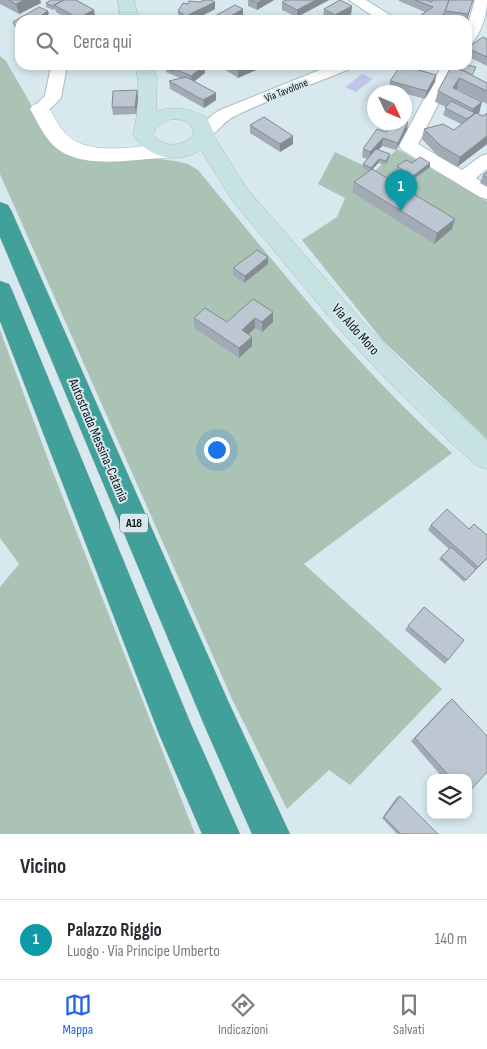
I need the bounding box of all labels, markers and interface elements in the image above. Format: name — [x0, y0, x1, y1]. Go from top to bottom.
search box — [15, 15, 472, 70]
icon: search — [33, 29, 61, 57]
text: Cerca qui — [73, 31, 132, 54]
street label: Via Tavolone — [263, 76, 310, 105]
north arrow — [367, 85, 412, 130]
pin: 1 — [385, 170, 417, 211]
street label: Via Aldo Moro — [328, 300, 383, 359]
street label: Autostrada Messina-Catania — [64, 375, 132, 504]
your location — [204, 437, 230, 463]
road number: A18 — [120, 514, 148, 532]
map controls — [427, 774, 472, 819]
button: layers — [427, 774, 472, 819]
text: Vicino — [20, 854, 66, 879]
text: Palazzo Riggio — [67, 919, 162, 942]
text: 1 — [33, 930, 39, 949]
text: 140 m — [435, 930, 467, 949]
text: Luogo · Via Principe Umberto — [67, 942, 220, 961]
tab: Mappa — [62, 991, 93, 1038]
tab: Indicazioni — [218, 991, 268, 1038]
tab: Salvati — [393, 991, 425, 1038]

